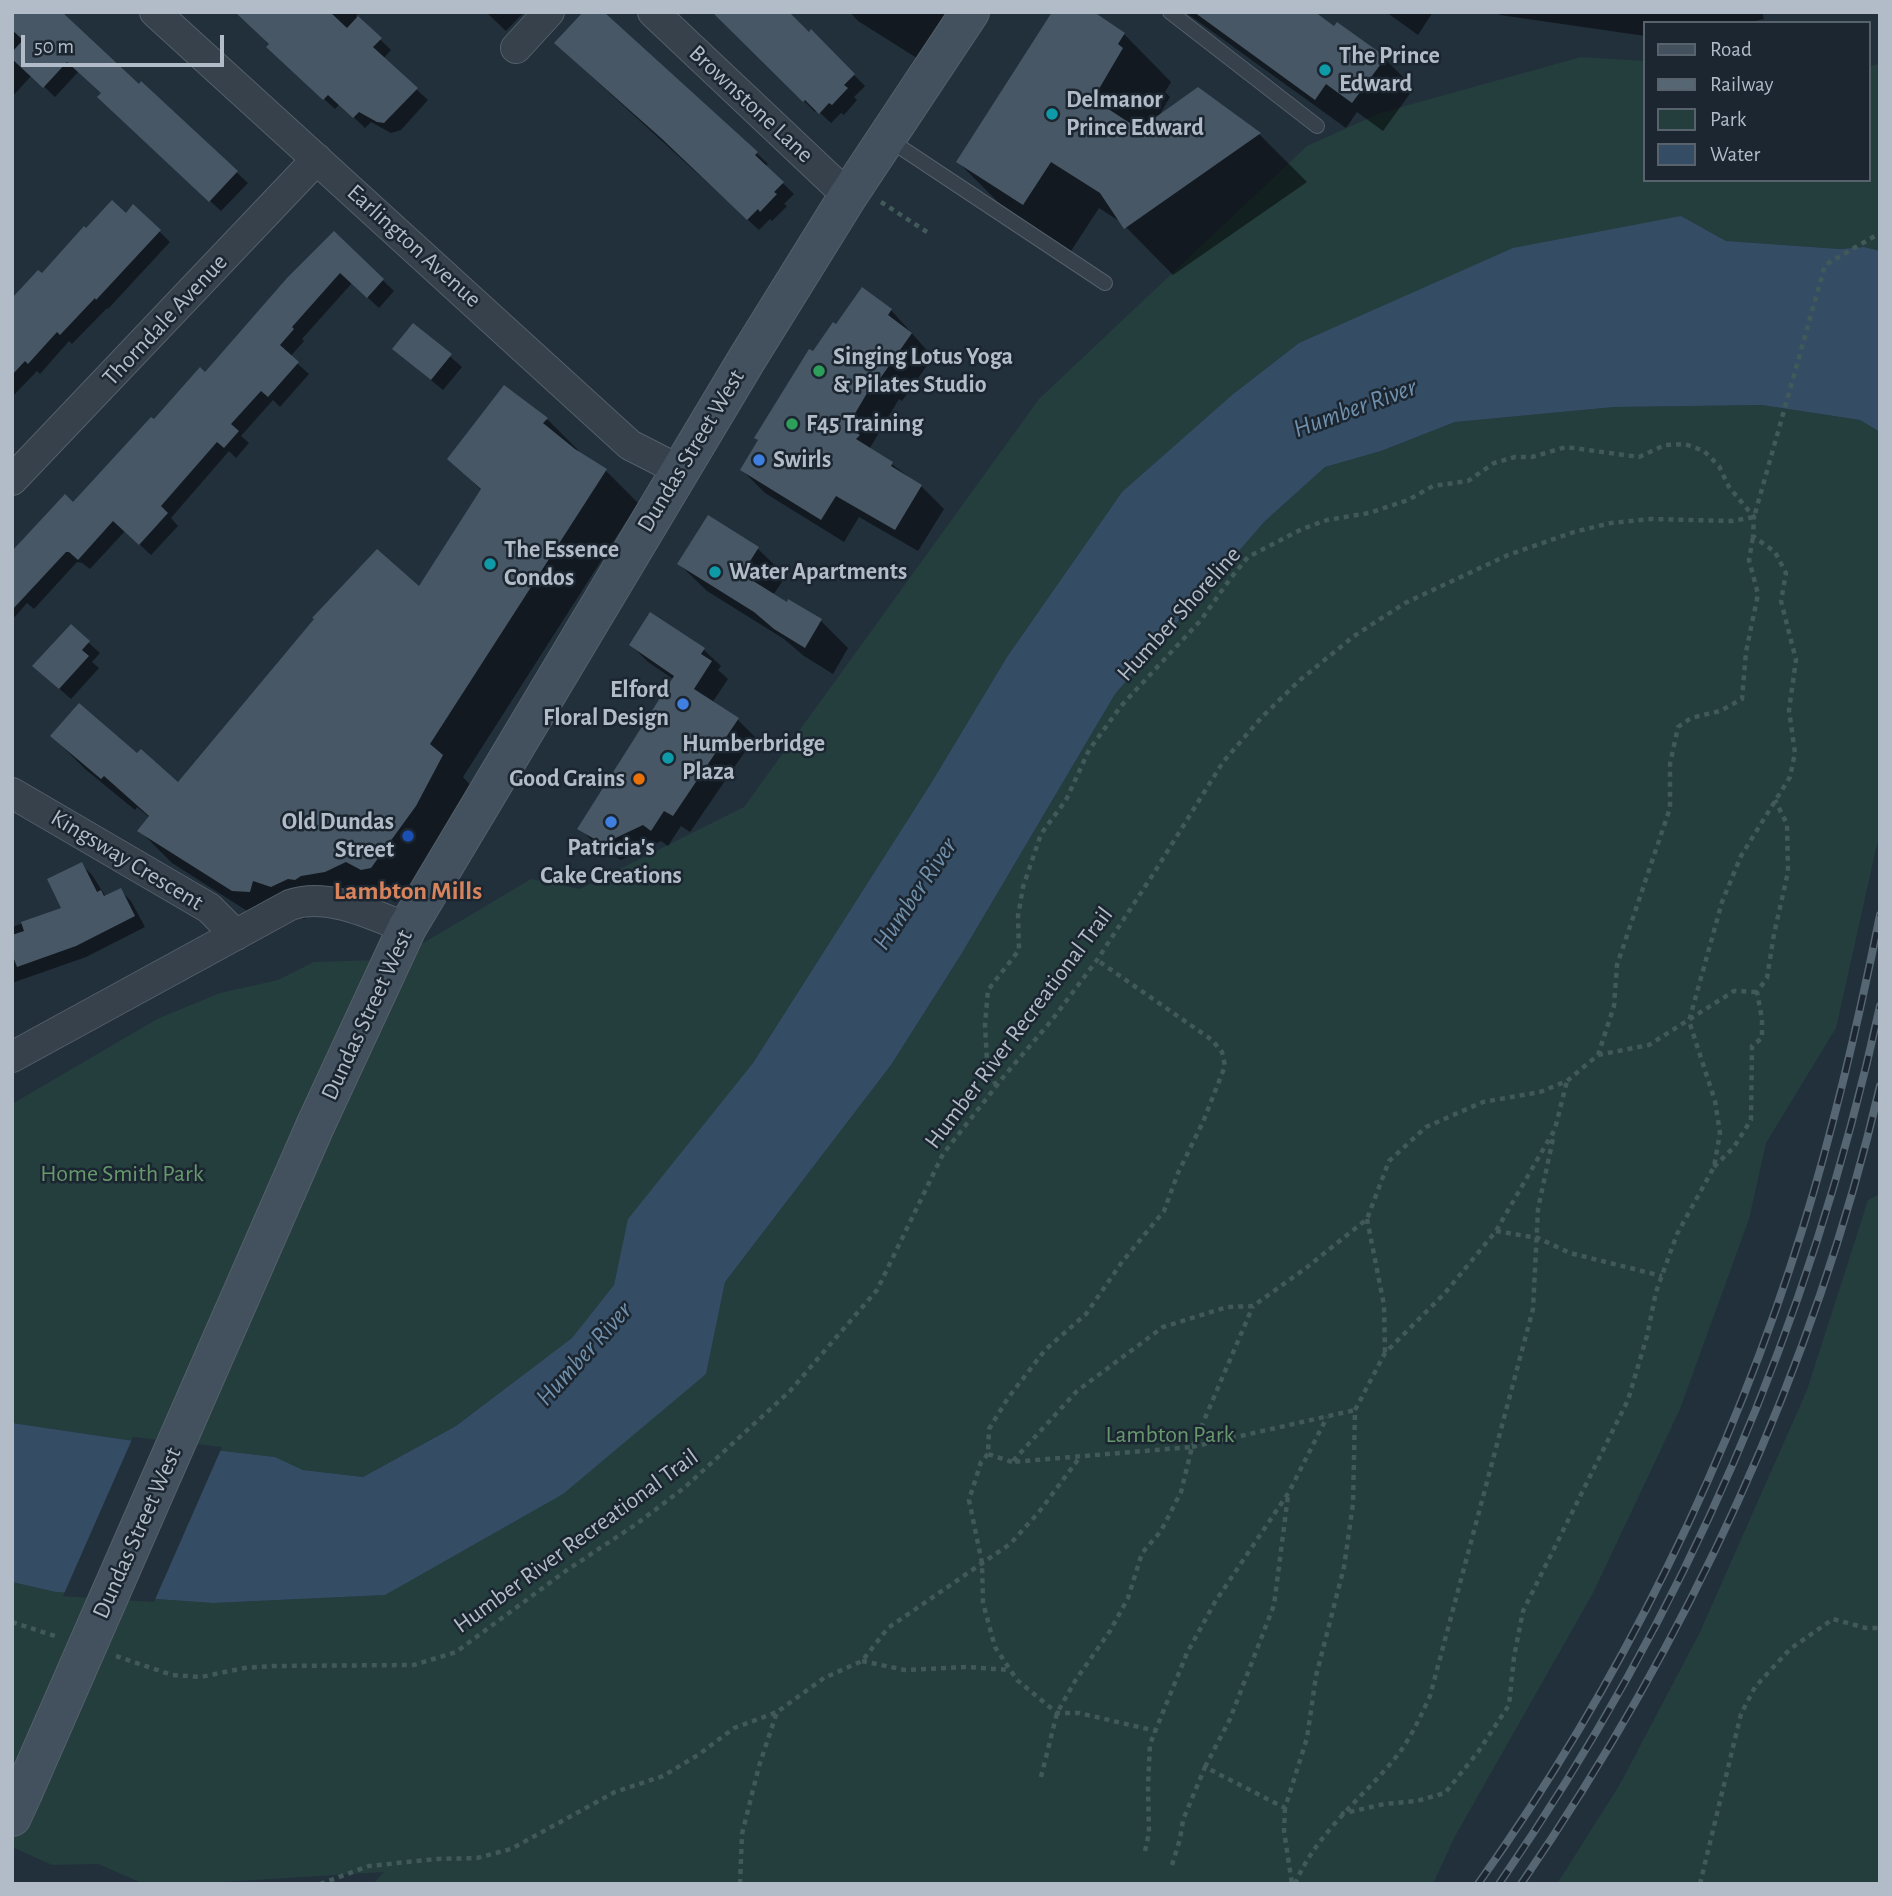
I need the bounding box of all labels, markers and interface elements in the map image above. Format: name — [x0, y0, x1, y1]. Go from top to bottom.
scale bar — [24, 21, 228, 65]
legend — [1644, 21, 1871, 182]
text: 50 m — [34, 36, 74, 57]
street label: Brownstone Lane — [683, 39, 819, 169]
text: Road — [1710, 39, 1752, 60]
place label: The Prince Edward — [1339, 42, 1440, 98]
marker: The Prince Edward — [1317, 62, 1333, 78]
text: Railway — [1710, 74, 1773, 95]
place label: Delmanor Prince Edward — [1066, 86, 1204, 142]
marker: Delmanor Prince Edward — [1044, 106, 1060, 122]
text: Park — [1710, 109, 1746, 130]
text: Water — [1710, 144, 1760, 165]
street label: Earlington Avenue — [341, 178, 487, 314]
street label: Thorndale Avenue — [96, 248, 234, 392]
place label: Singing Lotus Yoga & Pilates Studio — [833, 343, 1013, 399]
marker: Singing Lotus Yoga & Pilates Studio — [811, 363, 827, 379]
street label: Dundas Street West — [631, 364, 751, 538]
water label: Humber River — [1289, 371, 1421, 445]
place label: F45 Training — [806, 410, 923, 438]
marker: F45 Training — [784, 416, 800, 432]
place label: Swirls — [773, 446, 831, 474]
marker: Swirls — [751, 452, 767, 468]
place label: The Essence Condos — [504, 536, 619, 592]
street label: Humber Shoreline — [1111, 541, 1247, 687]
marker: The Essence Condos — [482, 556, 498, 572]
place label: Water Apartments — [729, 558, 907, 586]
marker: Water Apartments — [707, 564, 723, 580]
place label: Elford Floral Design — [543, 676, 669, 732]
marker: Elford Floral Design — [675, 696, 691, 712]
place label: Humberbridge Plaza — [682, 730, 825, 786]
marker: Humberbridge Plaza — [660, 750, 676, 766]
place label: Good Grains — [509, 765, 625, 793]
marker: Good Grains — [631, 771, 647, 787]
street label: Kingsway Crescent — [46, 803, 208, 917]
place label: Old Dundas Street — [282, 808, 394, 864]
marker: Patricia's Cake Creations — [603, 814, 619, 830]
marker: Old Dundas Street — [400, 828, 416, 844]
water label: Humber River — [866, 832, 964, 956]
place label: Patricia's Cake Creations — [540, 834, 682, 890]
district label: Lambton Mills — [334, 875, 482, 907]
street label: Humber River Recreational Trail — [919, 901, 1119, 1155]
street label: Dundas Street West — [315, 925, 419, 1105]
park label: Home Smith Park — [40, 1160, 204, 1188]
water label: Humber River — [529, 1296, 639, 1412]
park label: Lambton Park — [1106, 1421, 1234, 1449]
street label: Humber River Recreational Trail — [448, 1442, 704, 1640]
street label: Dundas Street West — [86, 1443, 188, 1623]

